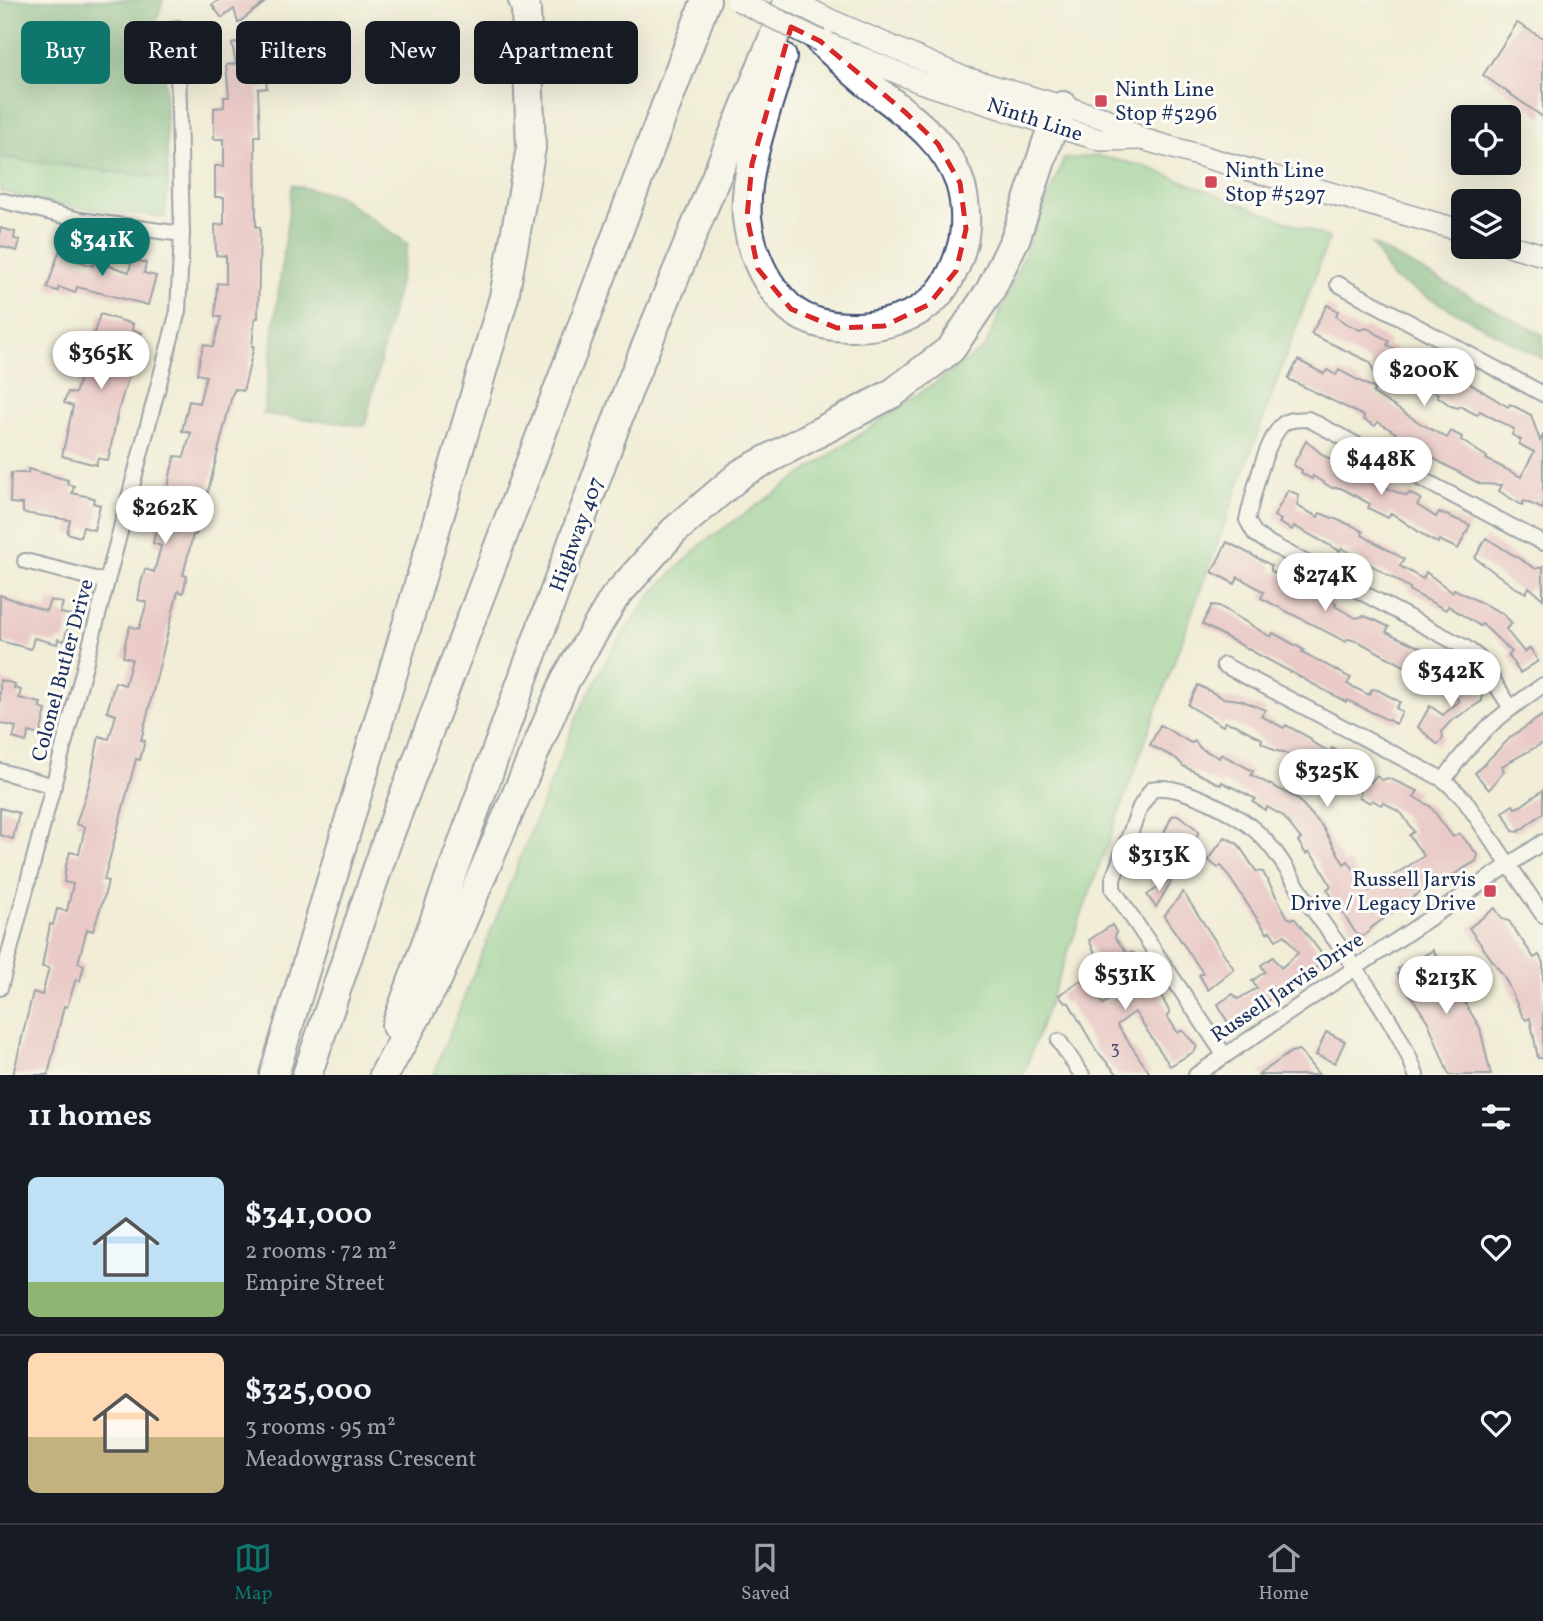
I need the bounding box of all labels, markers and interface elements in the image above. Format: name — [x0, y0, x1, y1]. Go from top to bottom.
chip: Buy — [21, 21, 110, 84]
chip: Rent — [124, 21, 222, 84]
chip: Filters — [236, 21, 351, 84]
chip: New — [365, 21, 460, 84]
chip: Apartment — [474, 21, 638, 84]
place label: Ninth Line Stop #5296 — [1115, 76, 1217, 129]
street label: Ninth Line — [983, 91, 1086, 150]
marker: Ninth Line Stop #5296 — [1093, 93, 1109, 109]
map controls — [1451, 105, 1521, 259]
button: locate — [1451, 105, 1521, 175]
place label: Ninth Line Stop #5297 — [1225, 157, 1326, 210]
marker: Ninth Line Stop #5297 — [1203, 174, 1219, 190]
button: layers — [1451, 189, 1521, 259]
pin: $341K — [53, 218, 151, 278]
text: $341K — [70, 225, 134, 257]
pin: $365K — [52, 332, 150, 391]
text: $365K — [69, 338, 133, 370]
pin: $200K — [1375, 348, 1473, 408]
text: $200K — [1389, 355, 1459, 387]
pin: $448K — [1332, 438, 1430, 497]
text: $448K — [1346, 444, 1416, 476]
street label: Highway 407 — [543, 473, 612, 596]
pin: $262K — [116, 486, 214, 546]
text: $262K — [132, 493, 198, 525]
pin: $274K — [1276, 554, 1374, 613]
text: $274K — [1293, 560, 1357, 592]
street label: Colonel Butler Drive — [25, 576, 102, 765]
pin: $342K — [1402, 650, 1500, 709]
text: $342K — [1417, 656, 1485, 688]
pin: $325K — [1278, 750, 1376, 809]
text: $325K — [1295, 756, 1359, 788]
pin: $313K — [1110, 834, 1208, 893]
text: $313K — [1128, 840, 1190, 872]
place label: Russell Jarvis Drive / Legacy Drive — [1290, 866, 1476, 919]
marker: Russell Jarvis Drive / Legacy Drive — [1482, 883, 1498, 899]
street label: Russell Jarvis Drive — [1206, 926, 1370, 1050]
pin: $531K — [1076, 953, 1174, 1012]
pin: $213K — [1397, 956, 1495, 1016]
text: $531K — [1094, 959, 1156, 991]
text: $213K — [1415, 963, 1477, 995]
house number: 3 — [1110, 1037, 1120, 1062]
text: 11 homes — [28, 1096, 152, 1138]
icon: filters — [1477, 1098, 1515, 1136]
text: $341,000 — [245, 1194, 372, 1236]
icon: home — [84, 1205, 168, 1289]
icon: heart — [1477, 1228, 1515, 1266]
text: 2 rooms · 72 m² — [245, 1236, 396, 1268]
text: Empire Street — [245, 1268, 385, 1300]
text: $325,000 — [245, 1370, 372, 1412]
icon: home — [84, 1381, 168, 1465]
icon: heart — [1477, 1404, 1515, 1442]
text: 3 rooms · 95 m² — [245, 1412, 396, 1444]
text: Meadowgrass Crescent — [245, 1444, 477, 1476]
tab: Map — [234, 1539, 272, 1607]
tab: Saved — [741, 1539, 790, 1607]
tab: Home — [1258, 1539, 1309, 1607]

